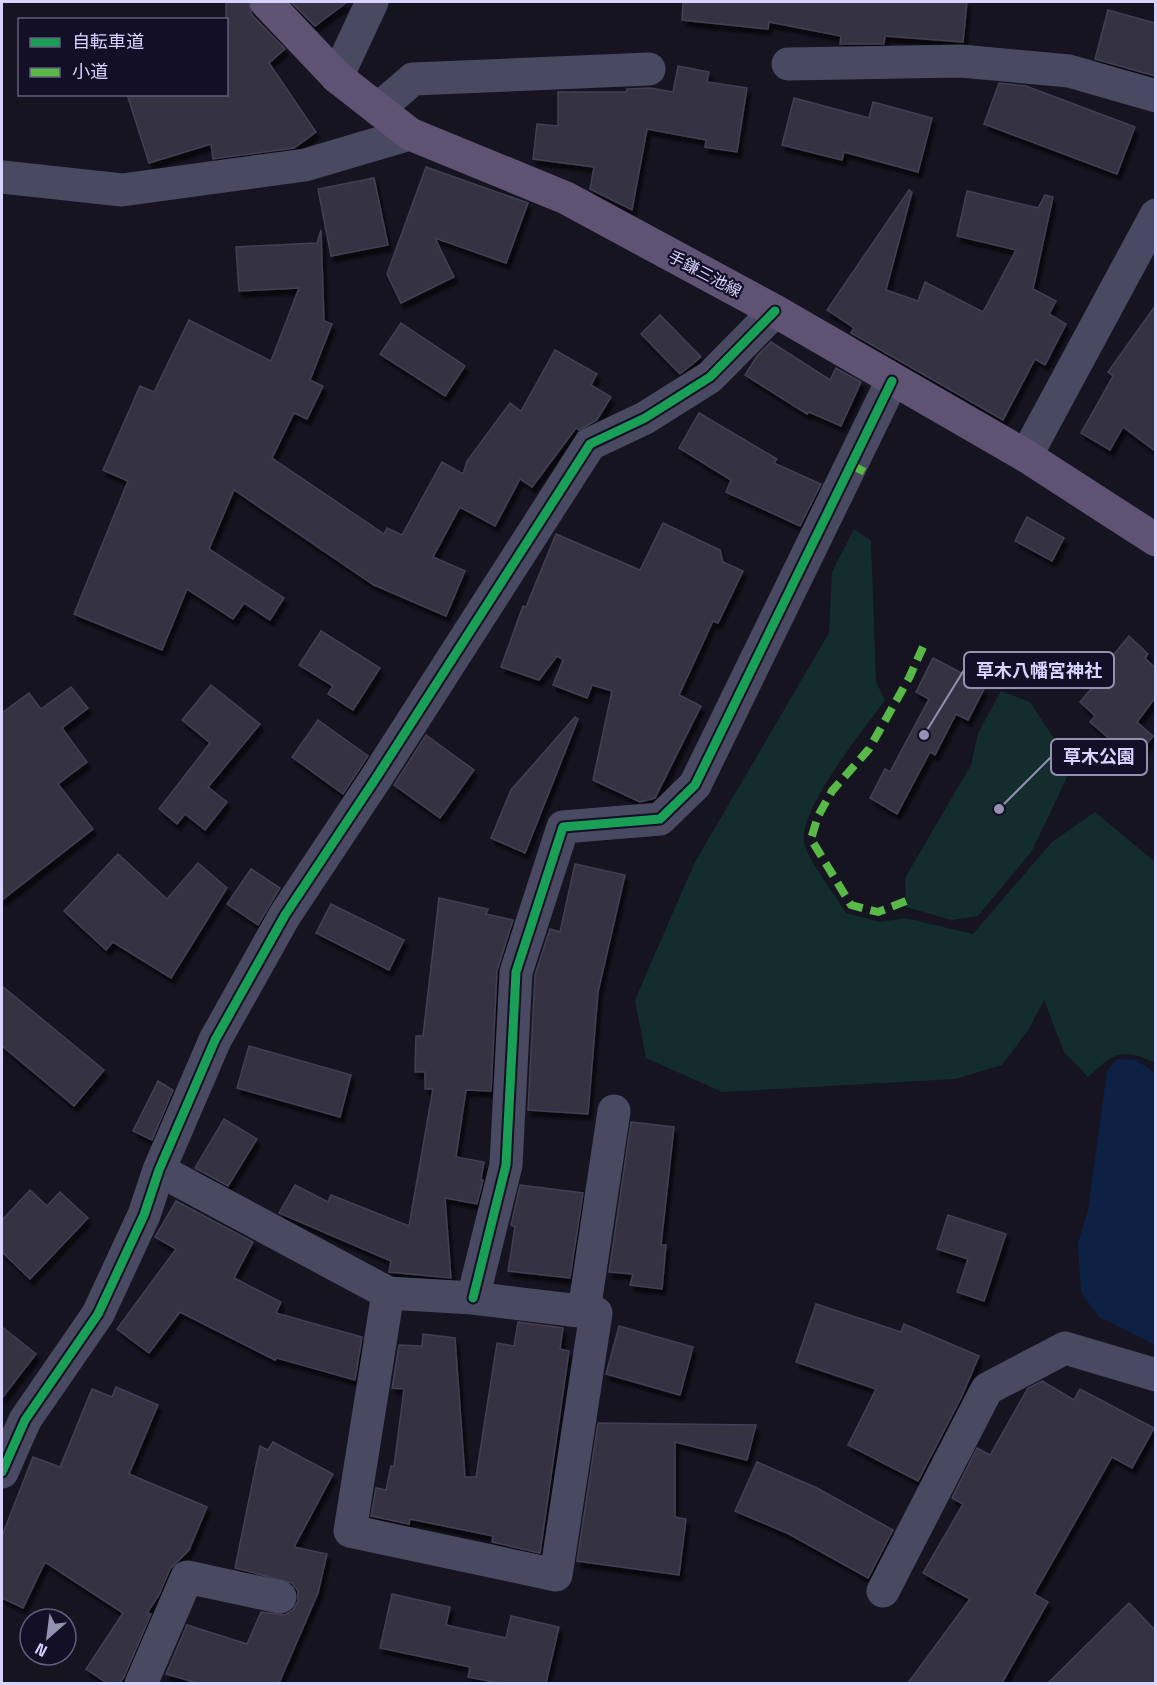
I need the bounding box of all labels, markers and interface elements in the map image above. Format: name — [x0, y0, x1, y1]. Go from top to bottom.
legend — [18, 18, 228, 96]
text: 自転車道 — [72, 30, 144, 53]
text: 小道 — [72, 60, 108, 83]
street label: 手鎌三池線 — [665, 246, 745, 302]
callout: 草木八幡宮神社 — [964, 652, 1114, 688]
text: 草木八幡宮神社 — [976, 659, 1102, 682]
callout: 草木公園 — [1051, 739, 1147, 775]
text: 草木公園 — [1063, 745, 1135, 768]
north arrow — [18, 1607, 78, 1667]
text: N — [32, 1638, 51, 1662]

